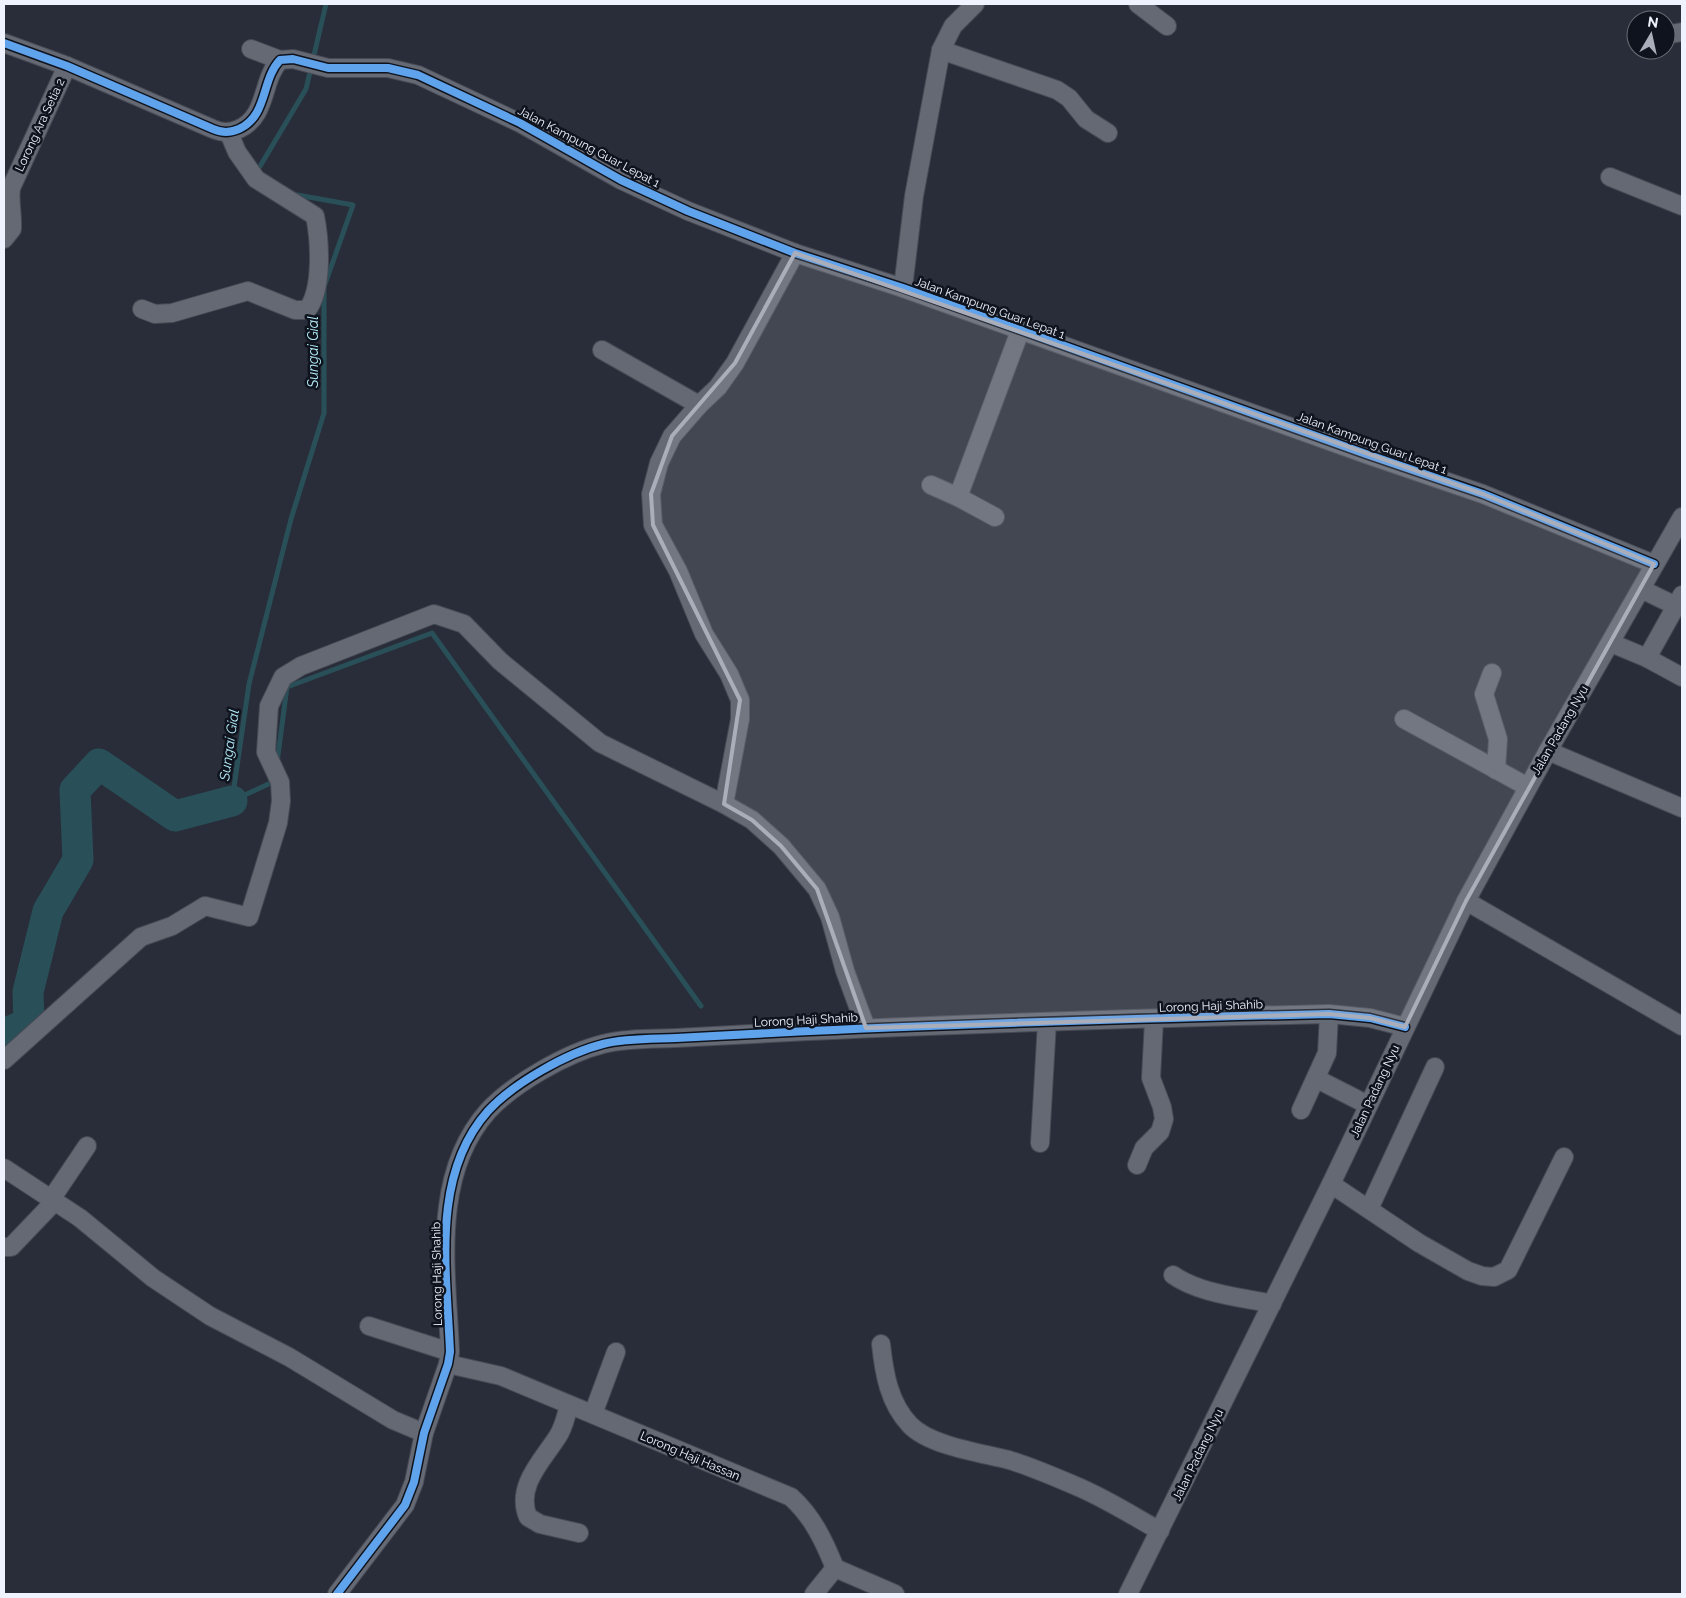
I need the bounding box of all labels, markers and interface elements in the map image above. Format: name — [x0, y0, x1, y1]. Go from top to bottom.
north arrow — [1626, 10, 1676, 60]
text: N — [1647, 13, 1660, 31]
street label: Lorong Ara Setia 2 — [12, 76, 68, 174]
street label: Jalan Kampung Guar Lepat 1 — [516, 104, 662, 190]
street label: Jalan Kampung Guar Lepat 1 — [913, 274, 1067, 342]
water label: Sungai Gial — [305, 316, 321, 389]
street label: Jalan Kampung Guar Lepat 1 — [1295, 409, 1449, 477]
street label: Jalan Padang Nyu — [1529, 683, 1591, 777]
water label: Sungai Gial — [216, 708, 242, 783]
street label: Lorong Haji Shahib — [1159, 997, 1263, 1015]
street label: Lorong Haji Shahib — [754, 1010, 858, 1030]
street label: Jalan Padang Nyu — [1347, 1043, 1403, 1139]
street label: Lorong Haji Shahib — [429, 1222, 445, 1326]
street label: Jalan Padang Nyu — [1170, 1407, 1226, 1503]
street label: Lorong Haji Hassan — [638, 1429, 742, 1483]

